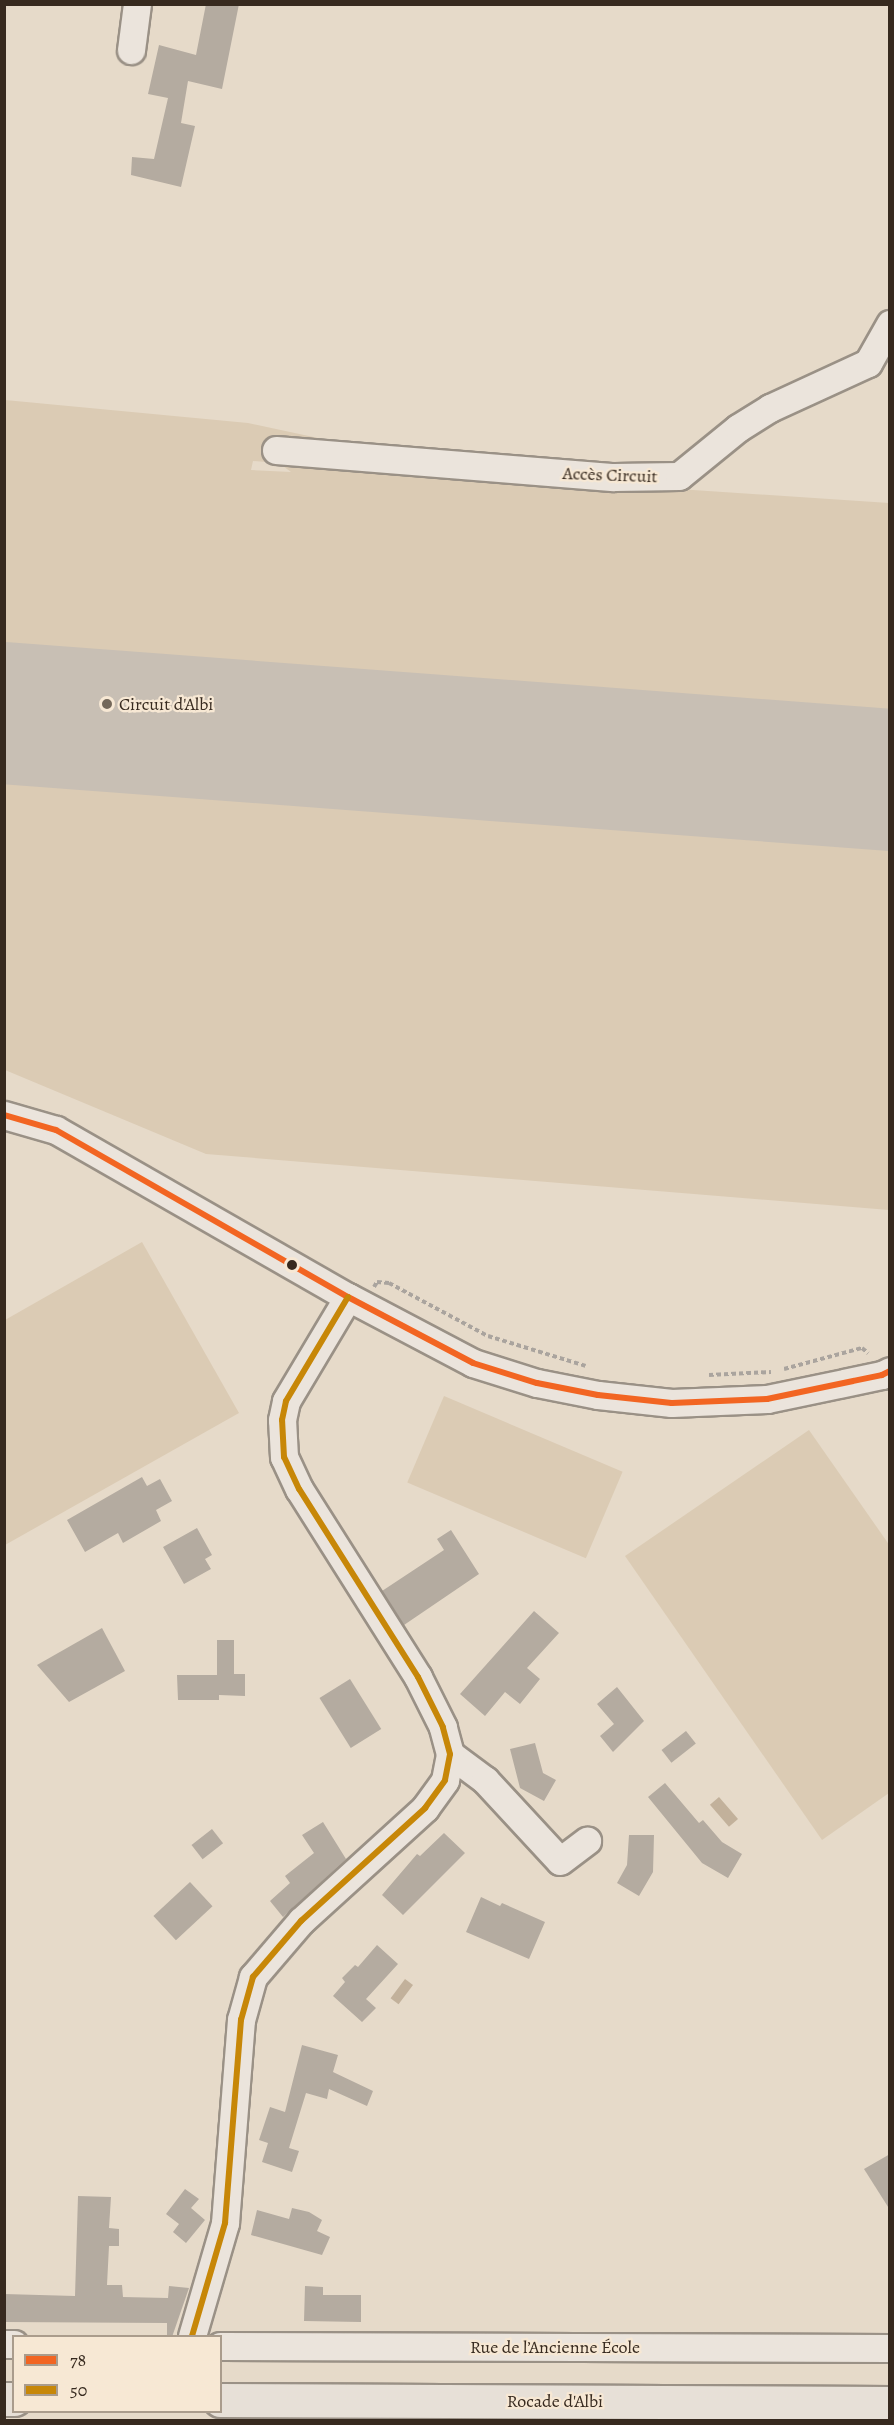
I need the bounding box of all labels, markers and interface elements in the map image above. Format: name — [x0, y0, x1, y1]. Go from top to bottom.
street label: Accès Circuit — [562, 463, 658, 487]
place label: Circuit d'Albi — [119, 693, 213, 715]
marker: Circuit d'Albi — [100, 697, 114, 711]
unlabelled marker — [286, 1259, 298, 1271]
legend — [12, 2335, 222, 2413]
street label: Rue de l’Ancienne École — [470, 2336, 640, 2358]
text: 78 — [70, 2348, 86, 2372]
text: 50 — [70, 2378, 87, 2402]
street label: Rocade d'Albi — [507, 2390, 603, 2412]

